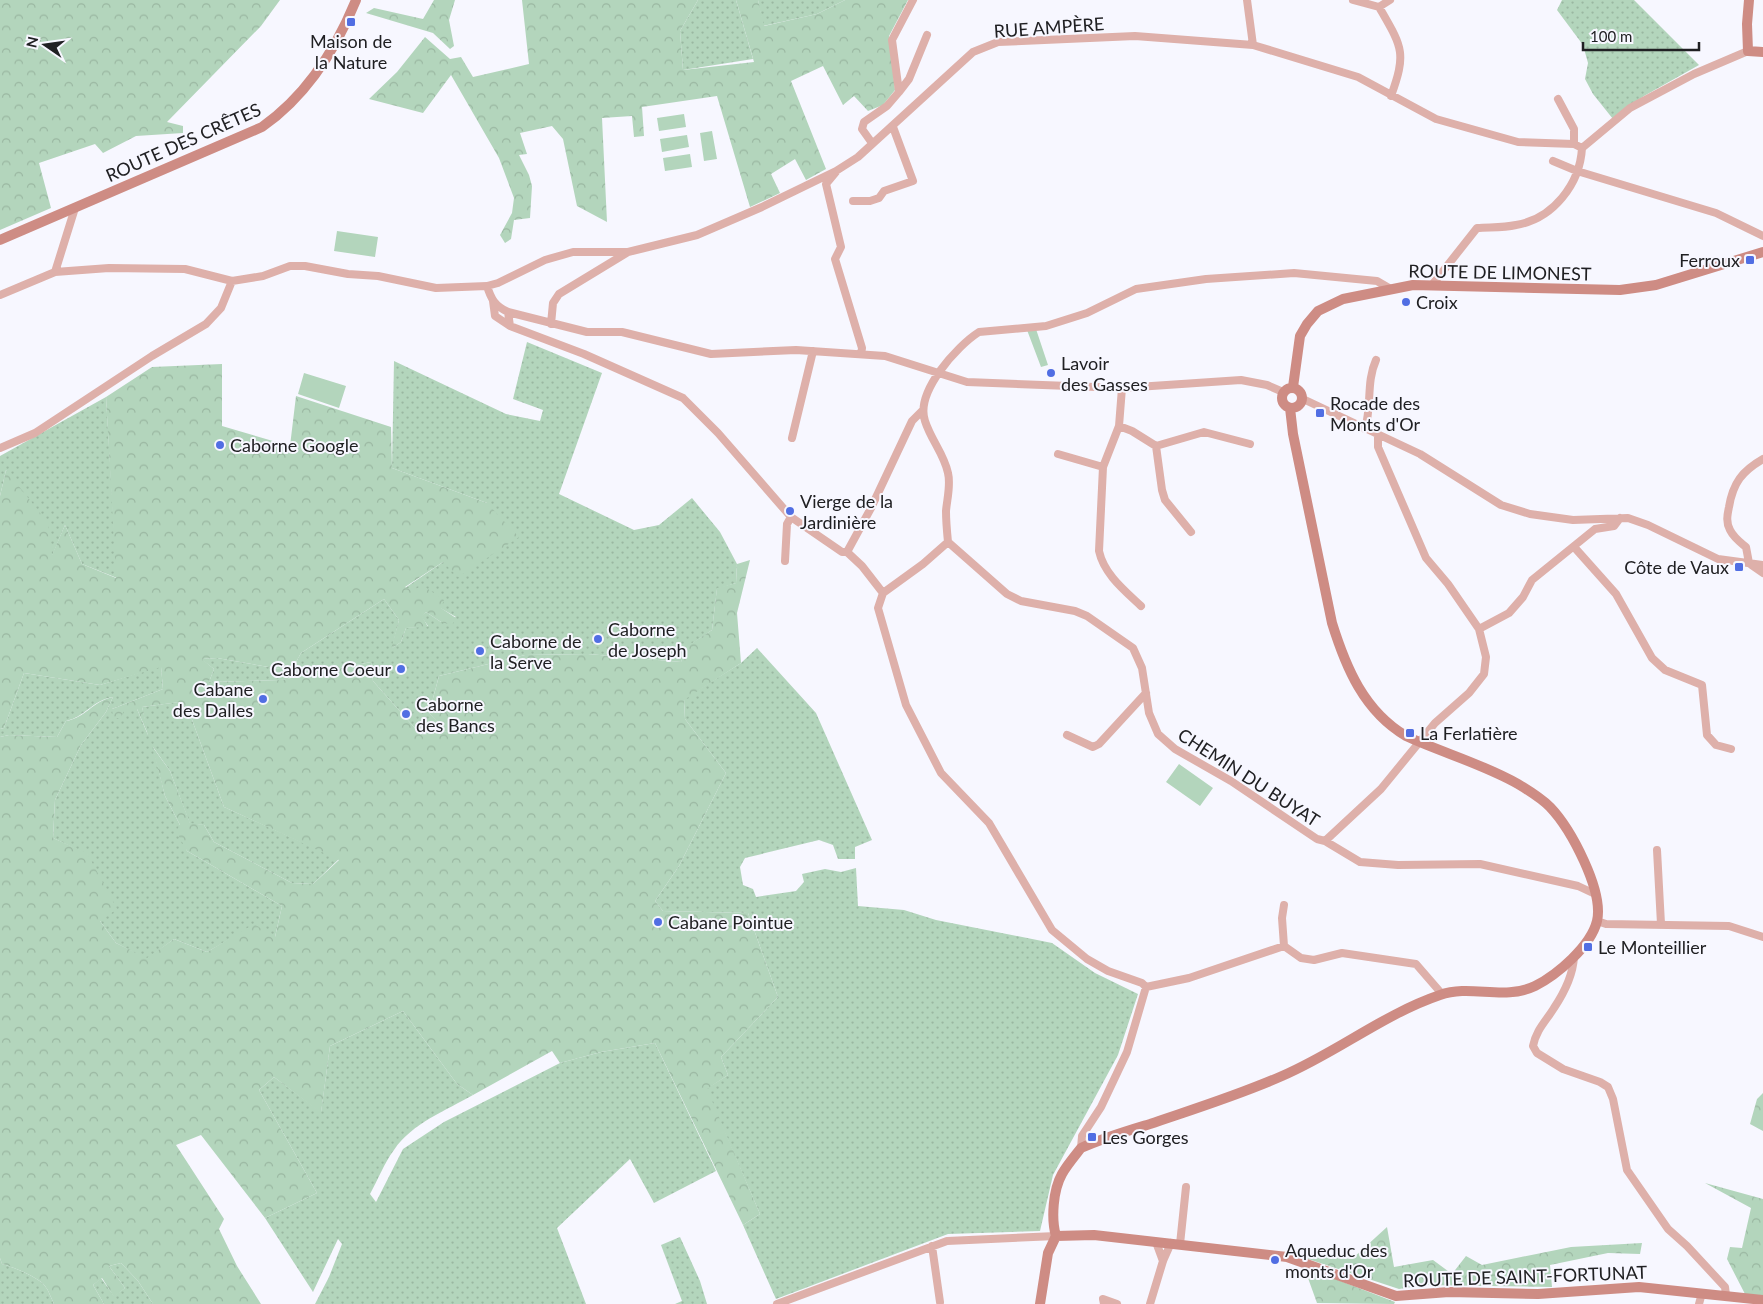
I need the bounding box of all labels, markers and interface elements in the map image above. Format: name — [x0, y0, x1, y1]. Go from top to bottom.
street label: RUE AMPÈRE — [993, 12, 1105, 42]
marker: Maison de la Nature — [345, 16, 357, 28]
north arrow — [20, 20, 70, 70]
scale bar — [1583, 20, 1699, 52]
text: 100 m — [1590, 27, 1632, 45]
place label: Maison de la Nature — [310, 30, 392, 73]
text: N — [22, 35, 41, 49]
street label: ROUTE DES CRÊTES — [102, 98, 264, 186]
place label: Ferroux — [1679, 249, 1740, 271]
marker: Ferroux — [1744, 254, 1756, 266]
street label: ROUTE DE LIMONEST — [1408, 259, 1592, 285]
place label: Croix — [1416, 291, 1458, 313]
marker: Croix — [1400, 296, 1412, 308]
place label: Lavoir des Gasses — [1061, 352, 1148, 395]
marker: Lavoir des Gasses — [1045, 367, 1057, 379]
place label: Rocade des Monts d'Or — [1330, 392, 1420, 435]
marker: Rocade des Monts d'Or — [1314, 407, 1326, 419]
place label: Caborne Google — [230, 434, 359, 456]
marker: Caborne Google — [214, 439, 226, 451]
place label: Vierge de la Jardinière — [800, 490, 893, 533]
marker: Vierge de la Jardinière — [784, 505, 796, 517]
place label: Côte de Vaux — [1624, 556, 1729, 578]
marker: Côte de Vaux — [1733, 561, 1745, 573]
place label: Caborne de Joseph — [608, 618, 687, 661]
place label: Caborne de la Serve — [490, 630, 582, 673]
marker: Caborne de Joseph — [592, 633, 604, 645]
marker: Caborne de la Serve — [474, 645, 486, 657]
place label: Caborne Coeur — [271, 658, 391, 680]
marker: Caborne Coeur — [395, 663, 407, 675]
place label: Cabane des Dalles — [173, 678, 253, 721]
marker: Cabane des Dalles — [257, 693, 269, 705]
place label: Caborne des Bancs — [416, 693, 495, 736]
marker: Caborne des Bancs — [400, 708, 412, 720]
place label: La Ferlatière — [1420, 722, 1518, 744]
street label: CHEMIN DU BUYAT — [1174, 723, 1324, 831]
marker: La Ferlatière — [1404, 727, 1416, 739]
place label: Cabane Pointue — [668, 911, 793, 933]
marker: Cabane Pointue — [652, 916, 664, 928]
place label: Le Monteillier — [1598, 936, 1707, 958]
marker: Le Monteillier — [1582, 941, 1594, 953]
place label: Les Gorges — [1102, 1126, 1189, 1148]
marker: Les Gorges — [1086, 1131, 1098, 1143]
place label: Aqueduc des monts d'Or — [1285, 1239, 1388, 1282]
marker: Aqueduc des monts d'Or — [1269, 1254, 1281, 1266]
street label: ROUTE DE SAINT-FORTUNAT — [1403, 1261, 1648, 1291]

